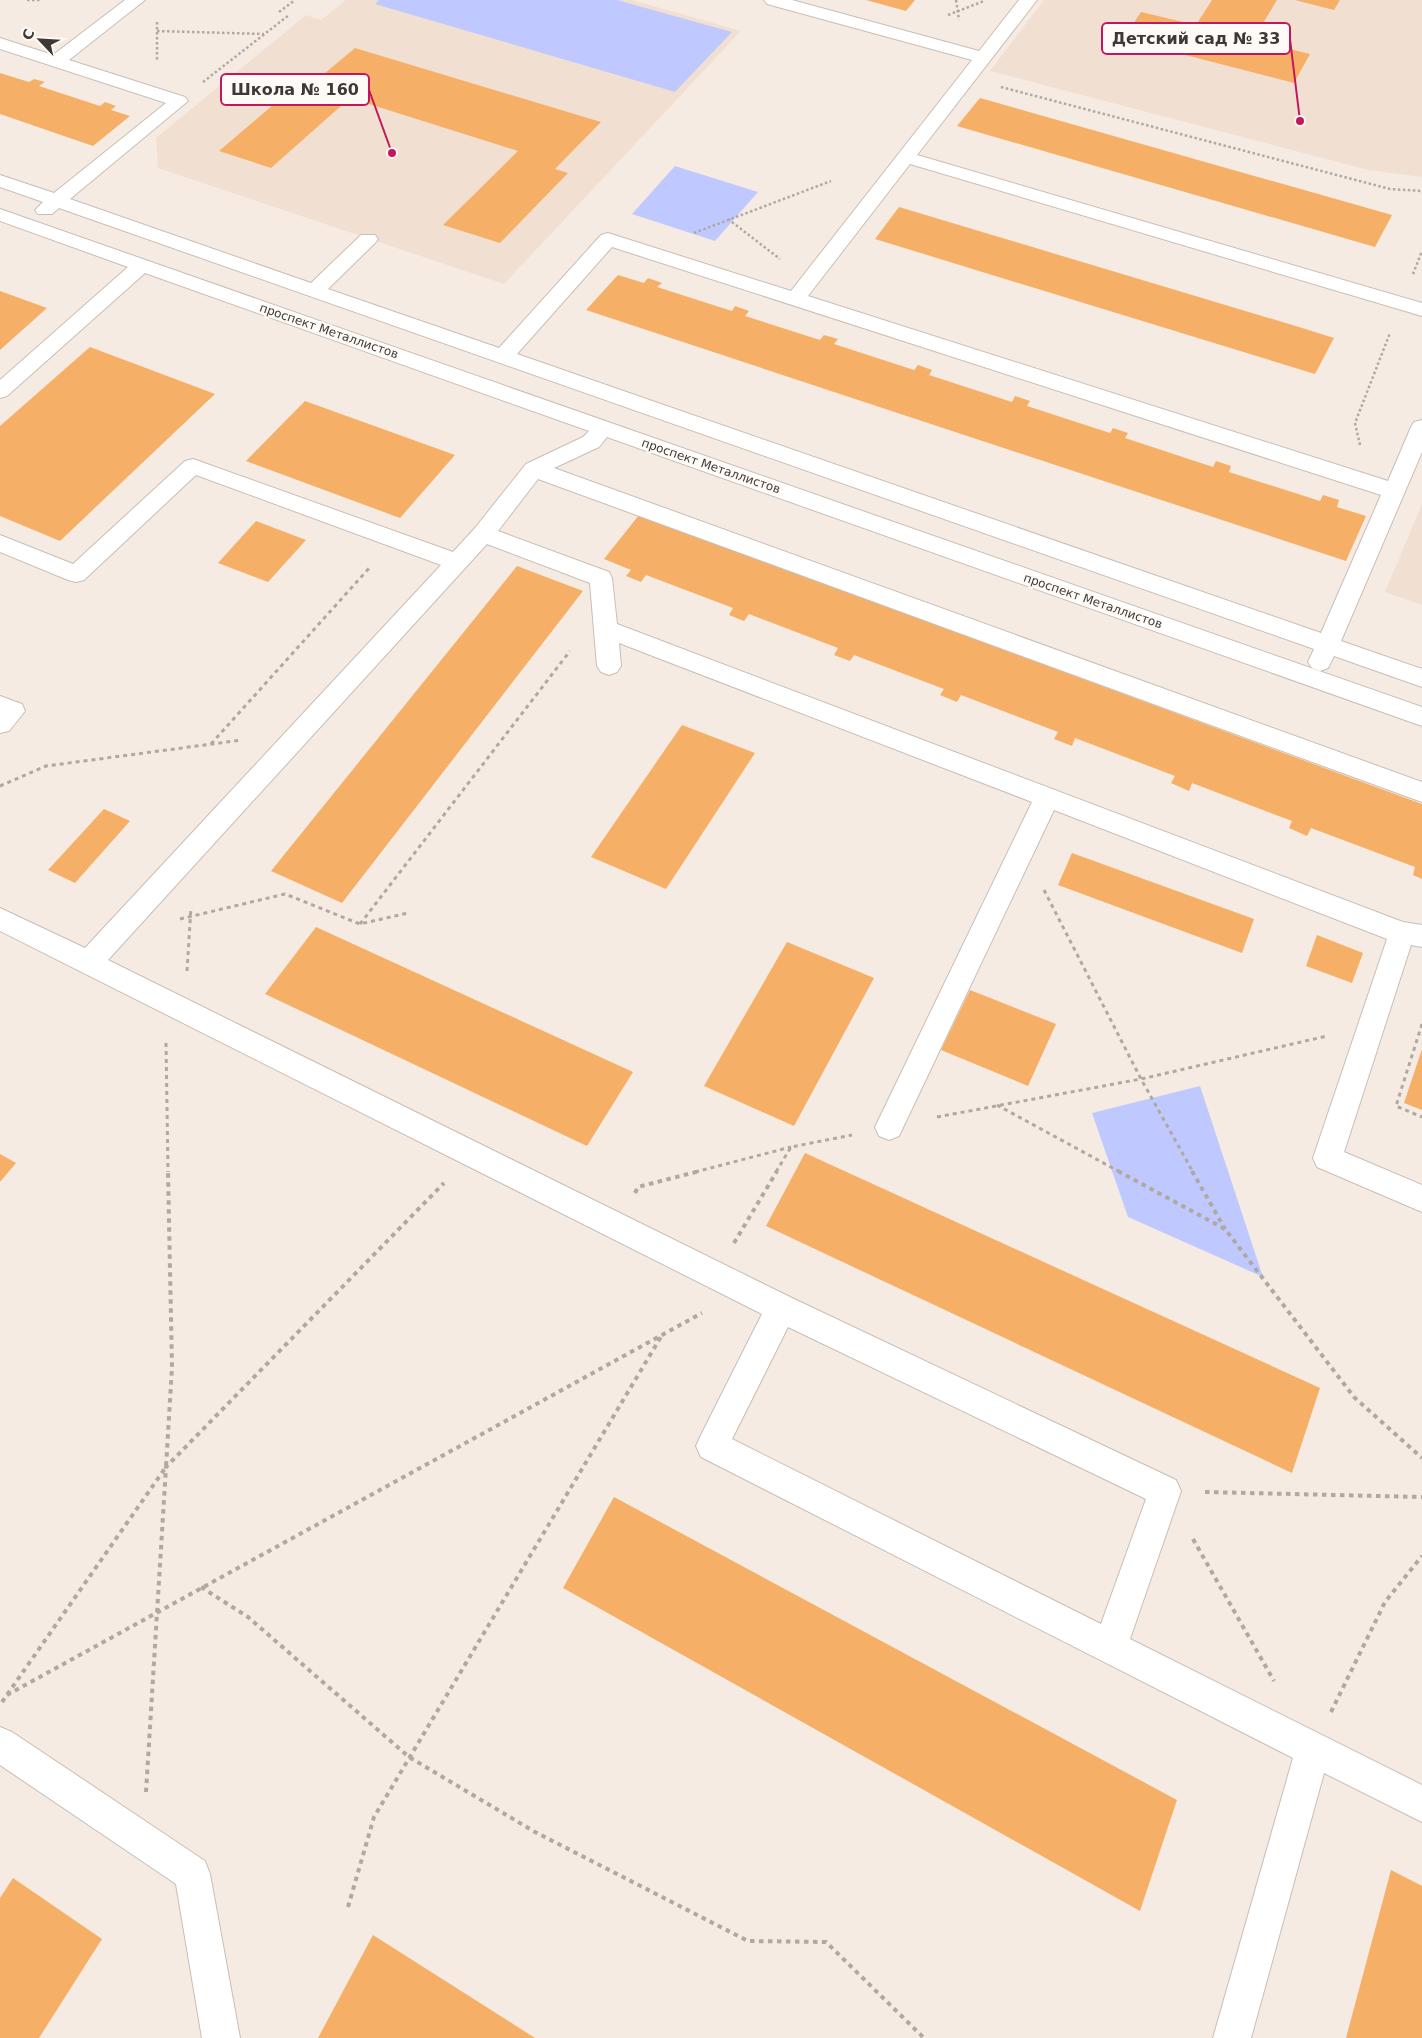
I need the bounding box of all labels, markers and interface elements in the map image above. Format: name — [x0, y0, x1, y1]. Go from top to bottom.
north arrow — [15, 15, 65, 65]
callout: Детский сад № 33 — [1102, 23, 1290, 54]
text: С — [19, 26, 38, 43]
text: Детский сад № 33 — [1112, 29, 1280, 48]
callout: Школа № 160 — [221, 74, 369, 105]
text: Школа № 160 — [231, 80, 359, 99]
street label: проспект Металлистов — [258, 301, 400, 361]
street label: проспект Металлистов — [640, 436, 782, 496]
street label: проспект Металлистов — [1022, 571, 1164, 631]

